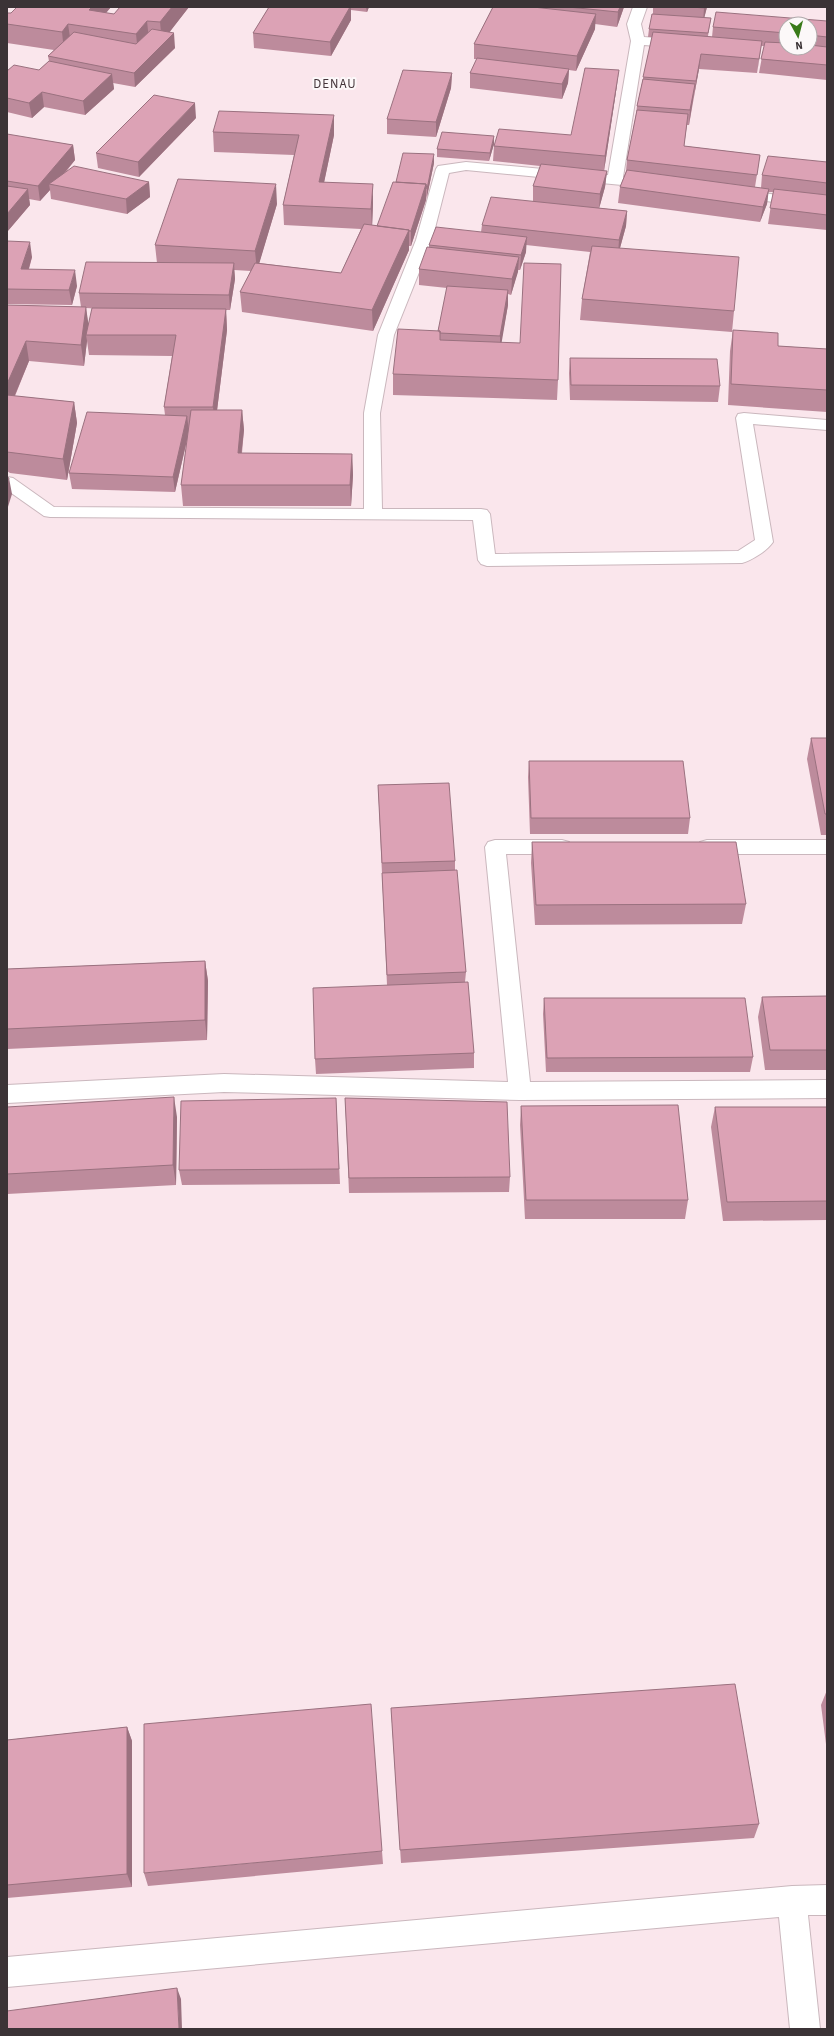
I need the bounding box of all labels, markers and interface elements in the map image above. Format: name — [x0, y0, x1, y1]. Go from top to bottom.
north arrow — [778, 16, 818, 56]
text: N — [795, 38, 804, 53]
district label: DENAU — [313, 75, 357, 93]

